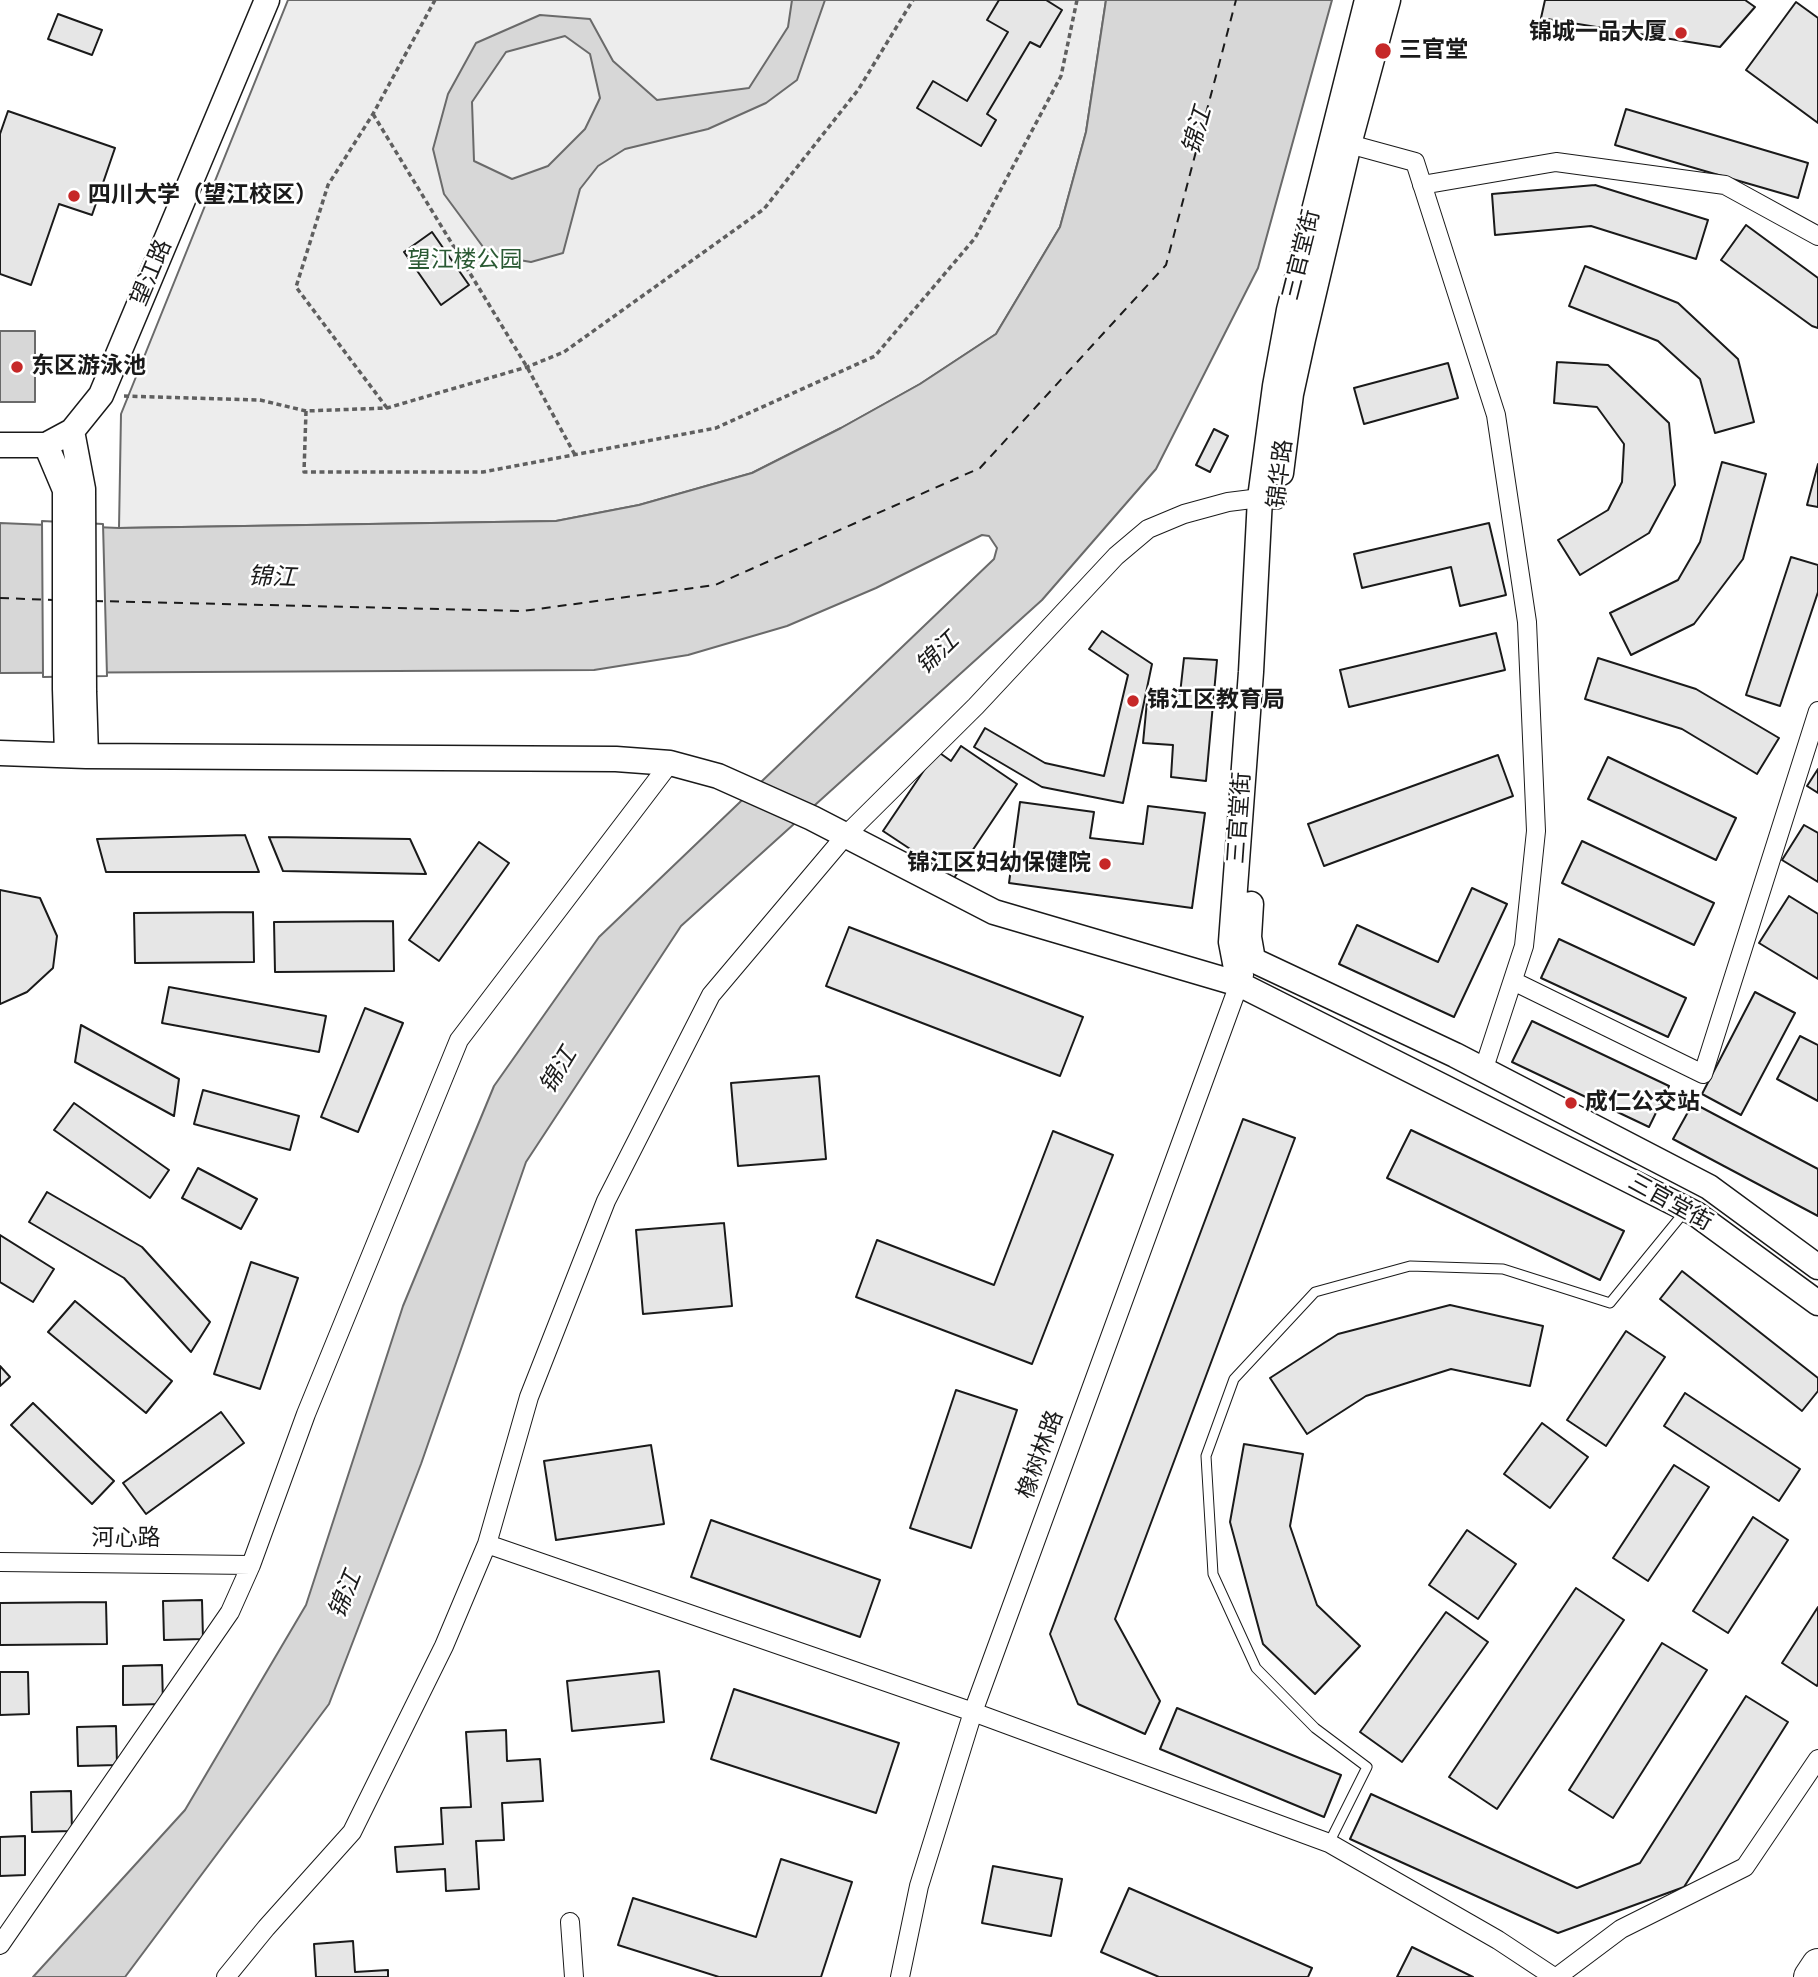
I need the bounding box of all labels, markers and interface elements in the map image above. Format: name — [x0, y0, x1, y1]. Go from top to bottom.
place label: 锦城一品大厦 — [1529, 19, 1667, 47]
marker: 锦城一品大厦 — [1673, 25, 1689, 41]
place label: 三官堂 — [1399, 37, 1468, 65]
marker: 三官堂 — [1373, 41, 1393, 61]
water label: 锦江 — [1178, 104, 1218, 158]
place label: 四川大学（望江校区） — [88, 182, 318, 210]
marker: 四川大学（望江校区） — [66, 188, 82, 204]
street label: 三官堂街 — [1277, 207, 1327, 303]
street label: 望江路 — [126, 236, 178, 310]
park label: 望江楼公园 — [408, 247, 522, 275]
place label: 东区游泳池 — [31, 353, 146, 381]
marker: 东区游泳池 — [9, 359, 25, 375]
street label: 锦华路 — [1263, 438, 1299, 510]
water label: 锦江 — [248, 563, 296, 593]
water label: 锦江 — [911, 627, 965, 681]
place label: 锦江区教育局 — [1147, 687, 1285, 715]
marker: 锦江区教育局 — [1125, 693, 1141, 709]
street label: 三官堂街 — [1223, 771, 1257, 865]
place label: 锦江区妇幼保健院 — [907, 850, 1091, 878]
marker: 锦江区妇幼保健院 — [1097, 856, 1113, 872]
water label: 锦江 — [534, 1043, 584, 1099]
place label: 成仁公交站 — [1585, 1089, 1700, 1117]
marker: 成仁公交站 — [1563, 1095, 1579, 1111]
street label: 三官堂街 — [1623, 1169, 1717, 1237]
street label: 橡树林路 — [1012, 1407, 1070, 1503]
street label: 河心路 — [92, 1525, 160, 1553]
water label: 锦江 — [324, 1567, 368, 1623]

